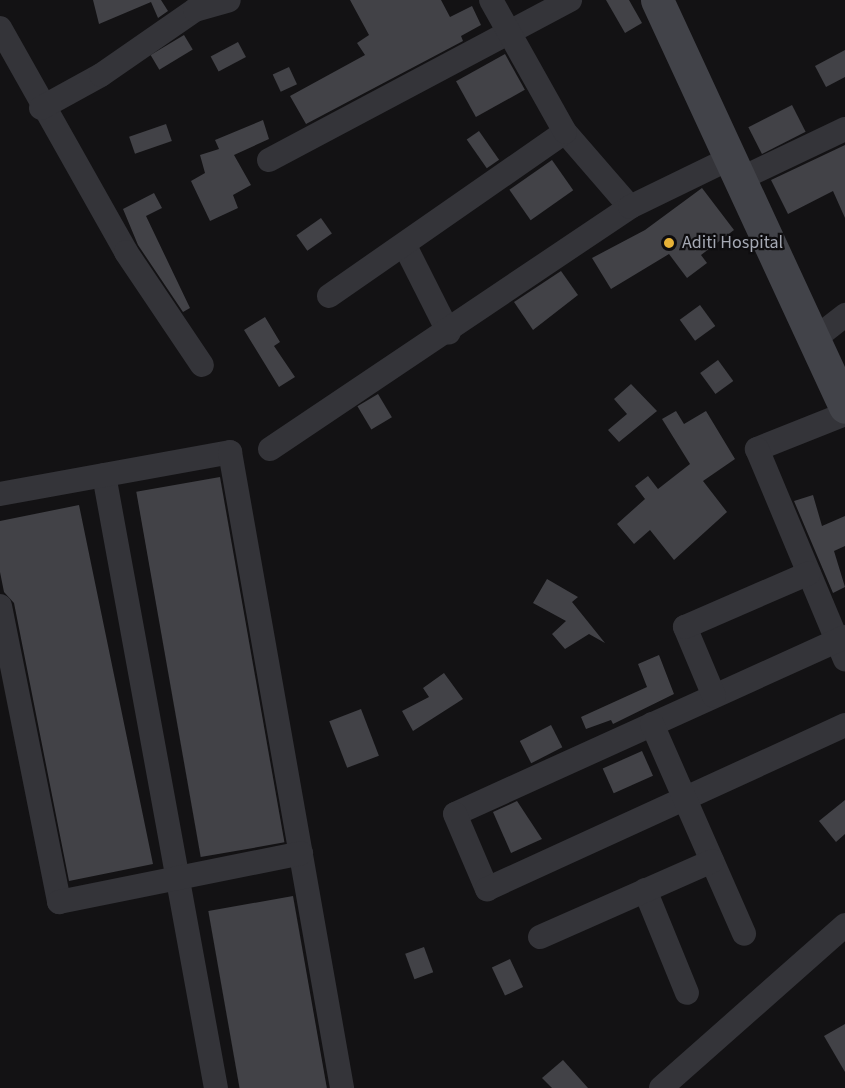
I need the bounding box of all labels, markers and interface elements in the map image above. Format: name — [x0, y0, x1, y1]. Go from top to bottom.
place label: Aditi Hospital — [682, 232, 783, 254]
marker: Aditi Hospital — [660, 234, 678, 252]

